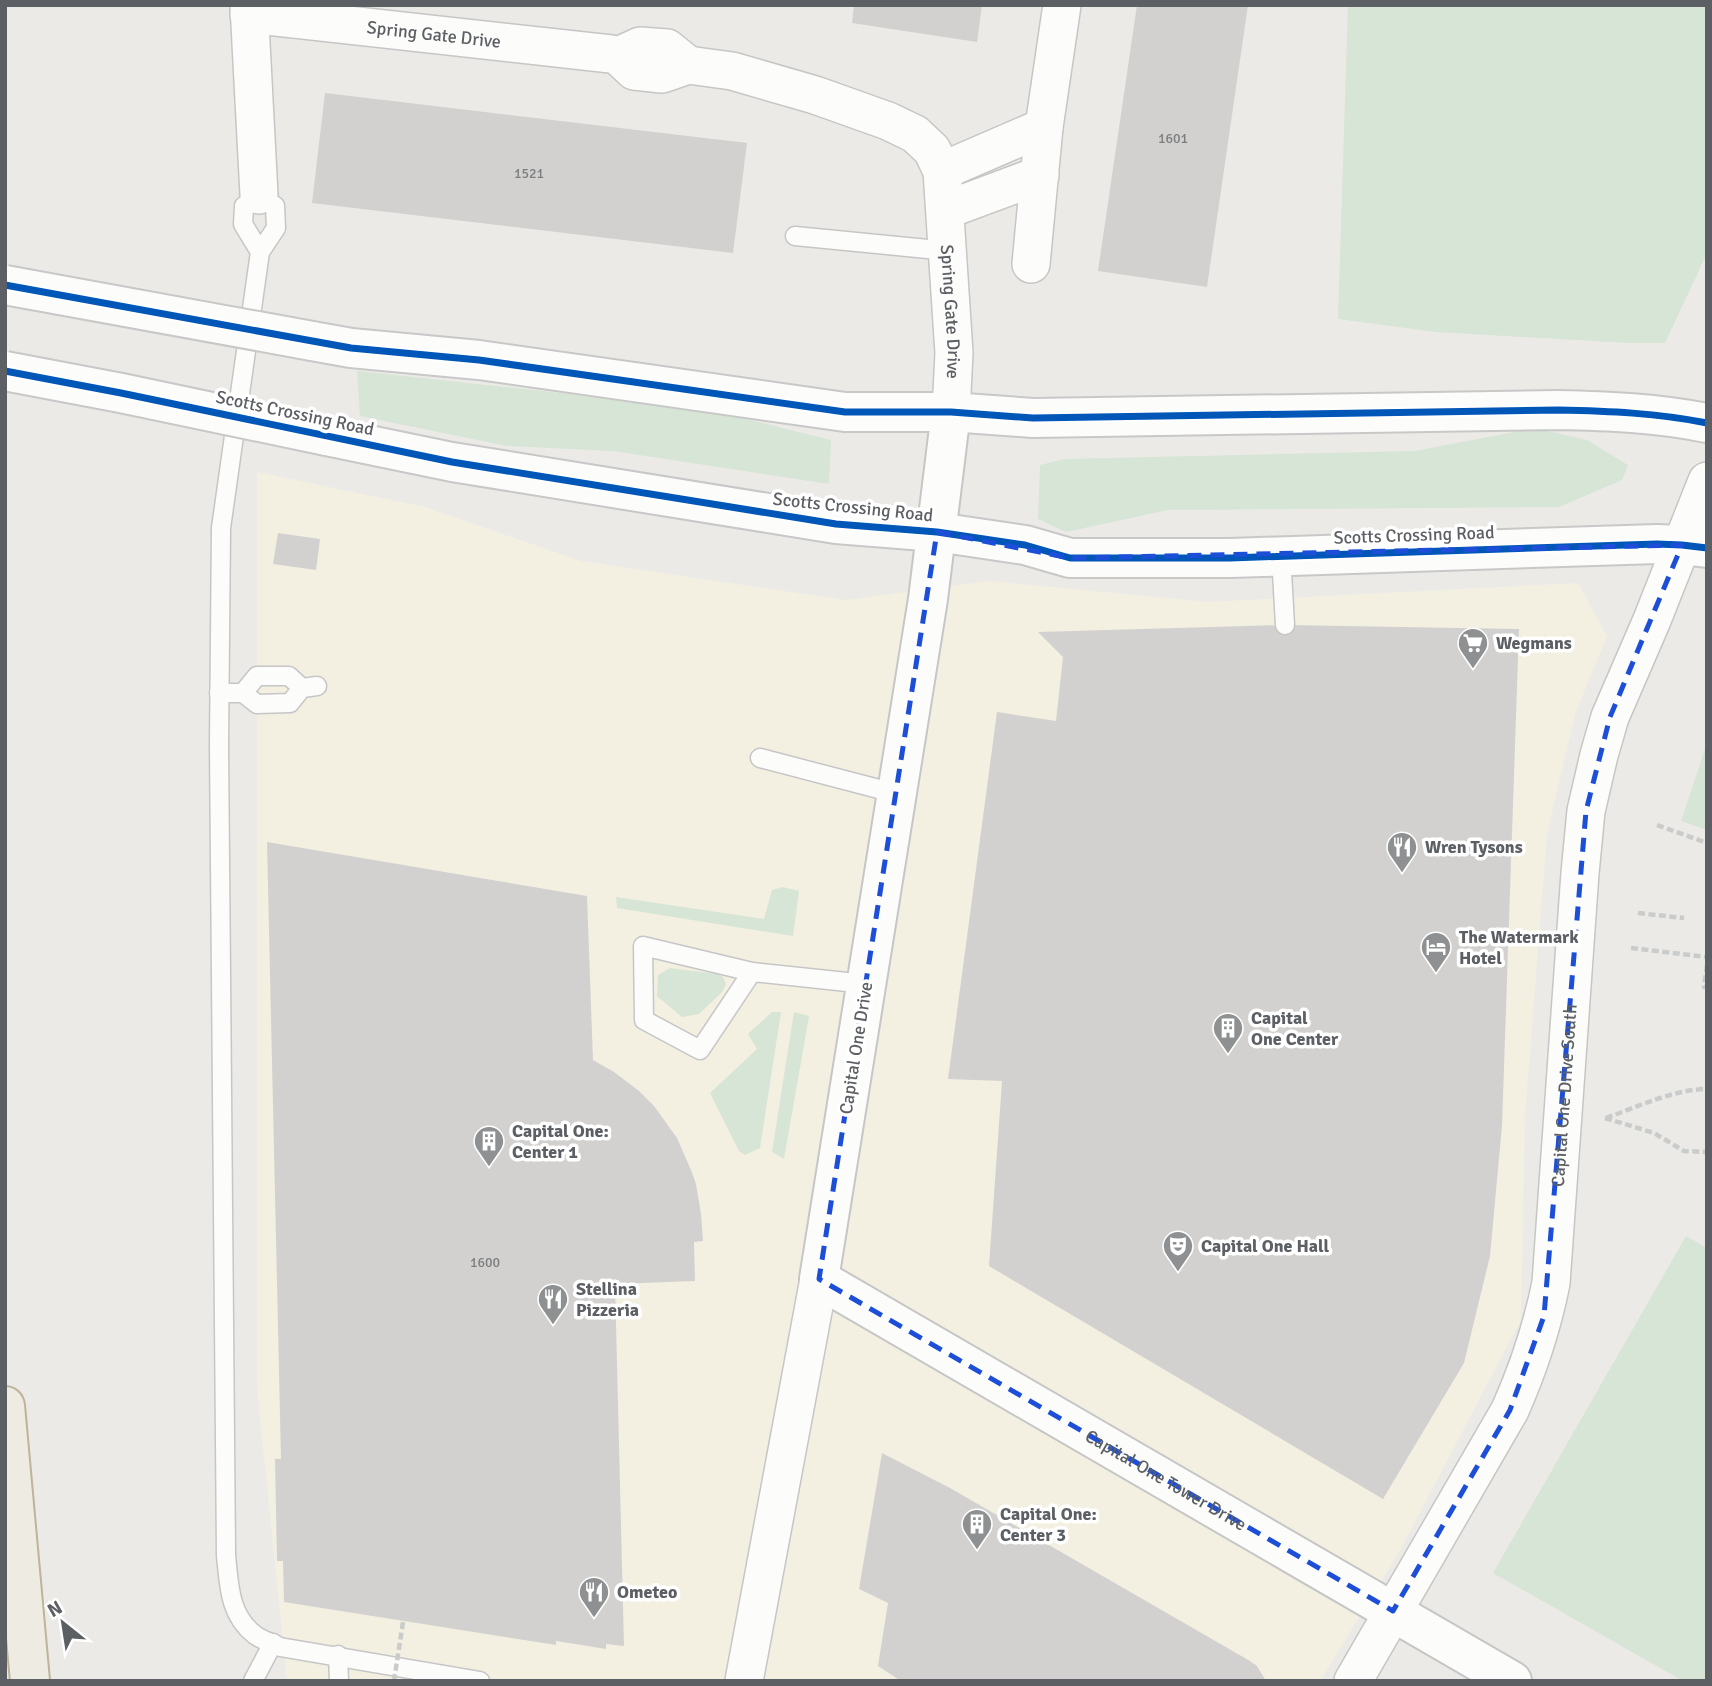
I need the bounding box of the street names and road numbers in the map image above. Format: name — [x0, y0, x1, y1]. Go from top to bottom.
street label: Spring Gate Drive — [366, 16, 502, 53]
street label: Spring Gate Drive — [936, 244, 965, 379]
street label: Scotts Crossing Road — [214, 386, 376, 440]
street label: Scotts Crossing Road — [772, 488, 934, 526]
street label: Scotts Crossing Road — [1333, 521, 1495, 549]
street label: Capital One Drive — [835, 980, 877, 1116]
street label: Capital One Drive South — [1547, 1003, 1582, 1188]
street label: Capital One Tower Drive — [1081, 1425, 1250, 1536]

